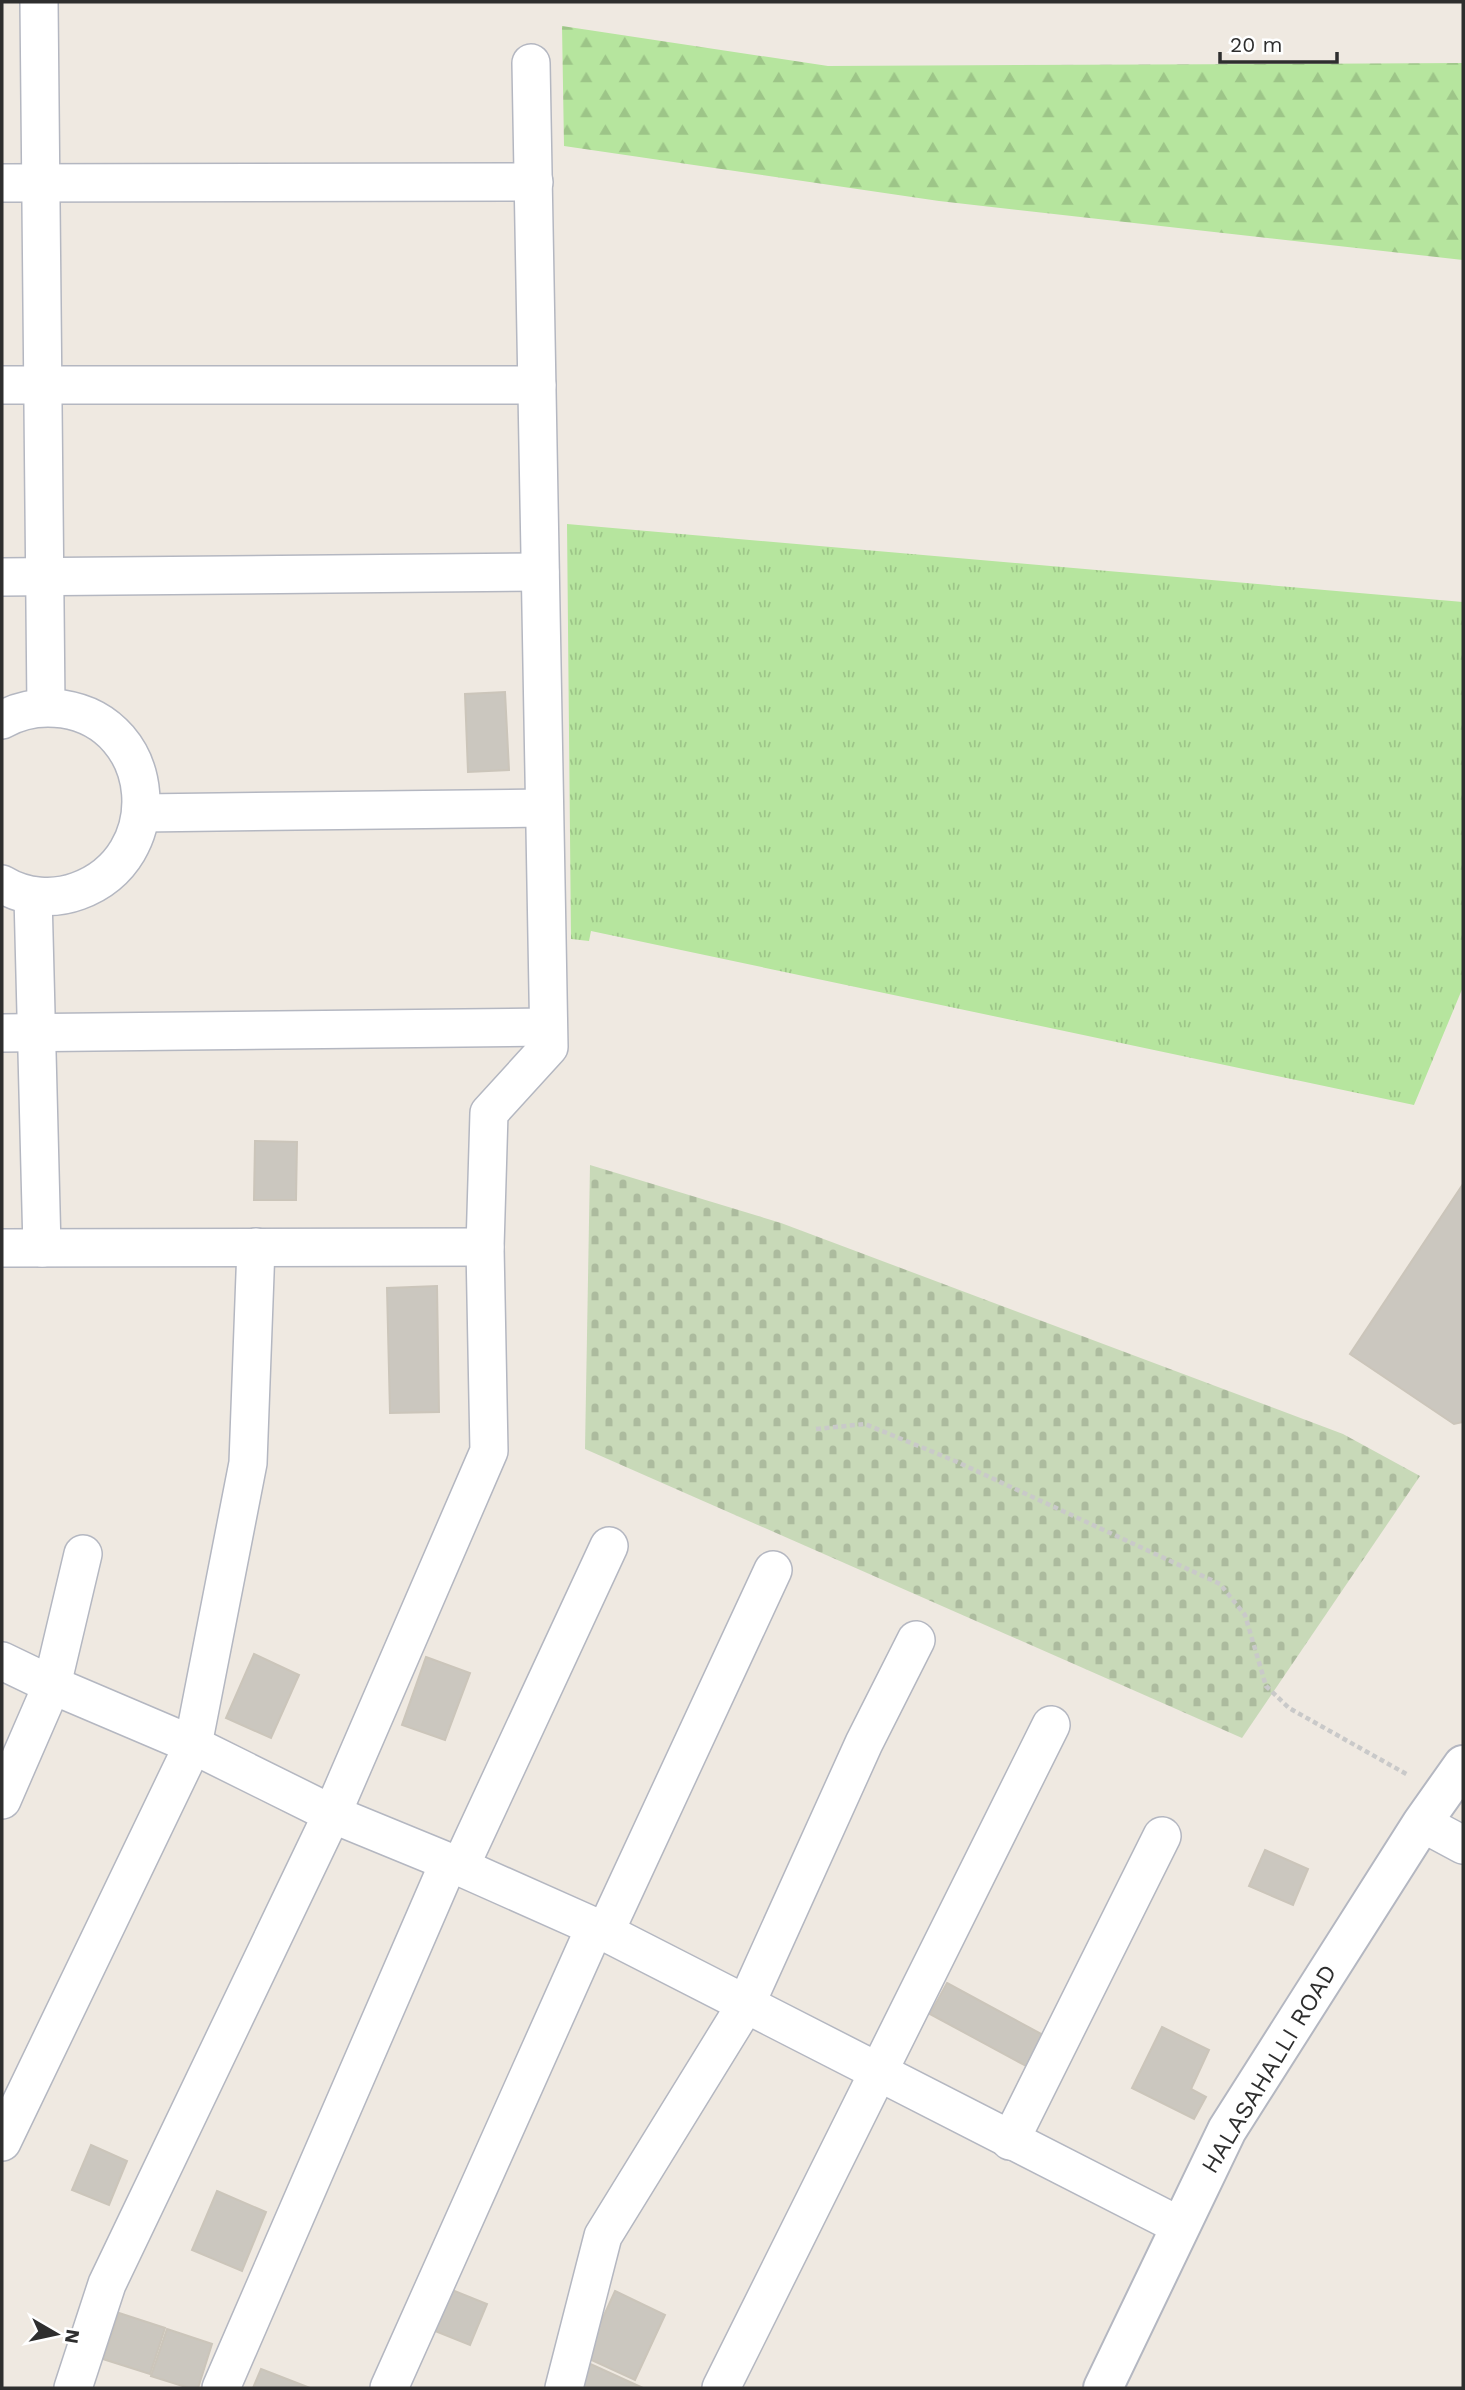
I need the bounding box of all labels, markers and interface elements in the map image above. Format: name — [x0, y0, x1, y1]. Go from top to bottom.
scale bar — [1220, 21, 1337, 65]
text: 20 m — [1230, 32, 1282, 57]
street label: HALASAHALLI ROAD — [1196, 1960, 1342, 2178]
north arrow — [21, 2299, 91, 2369]
text: N — [60, 2328, 85, 2345]

